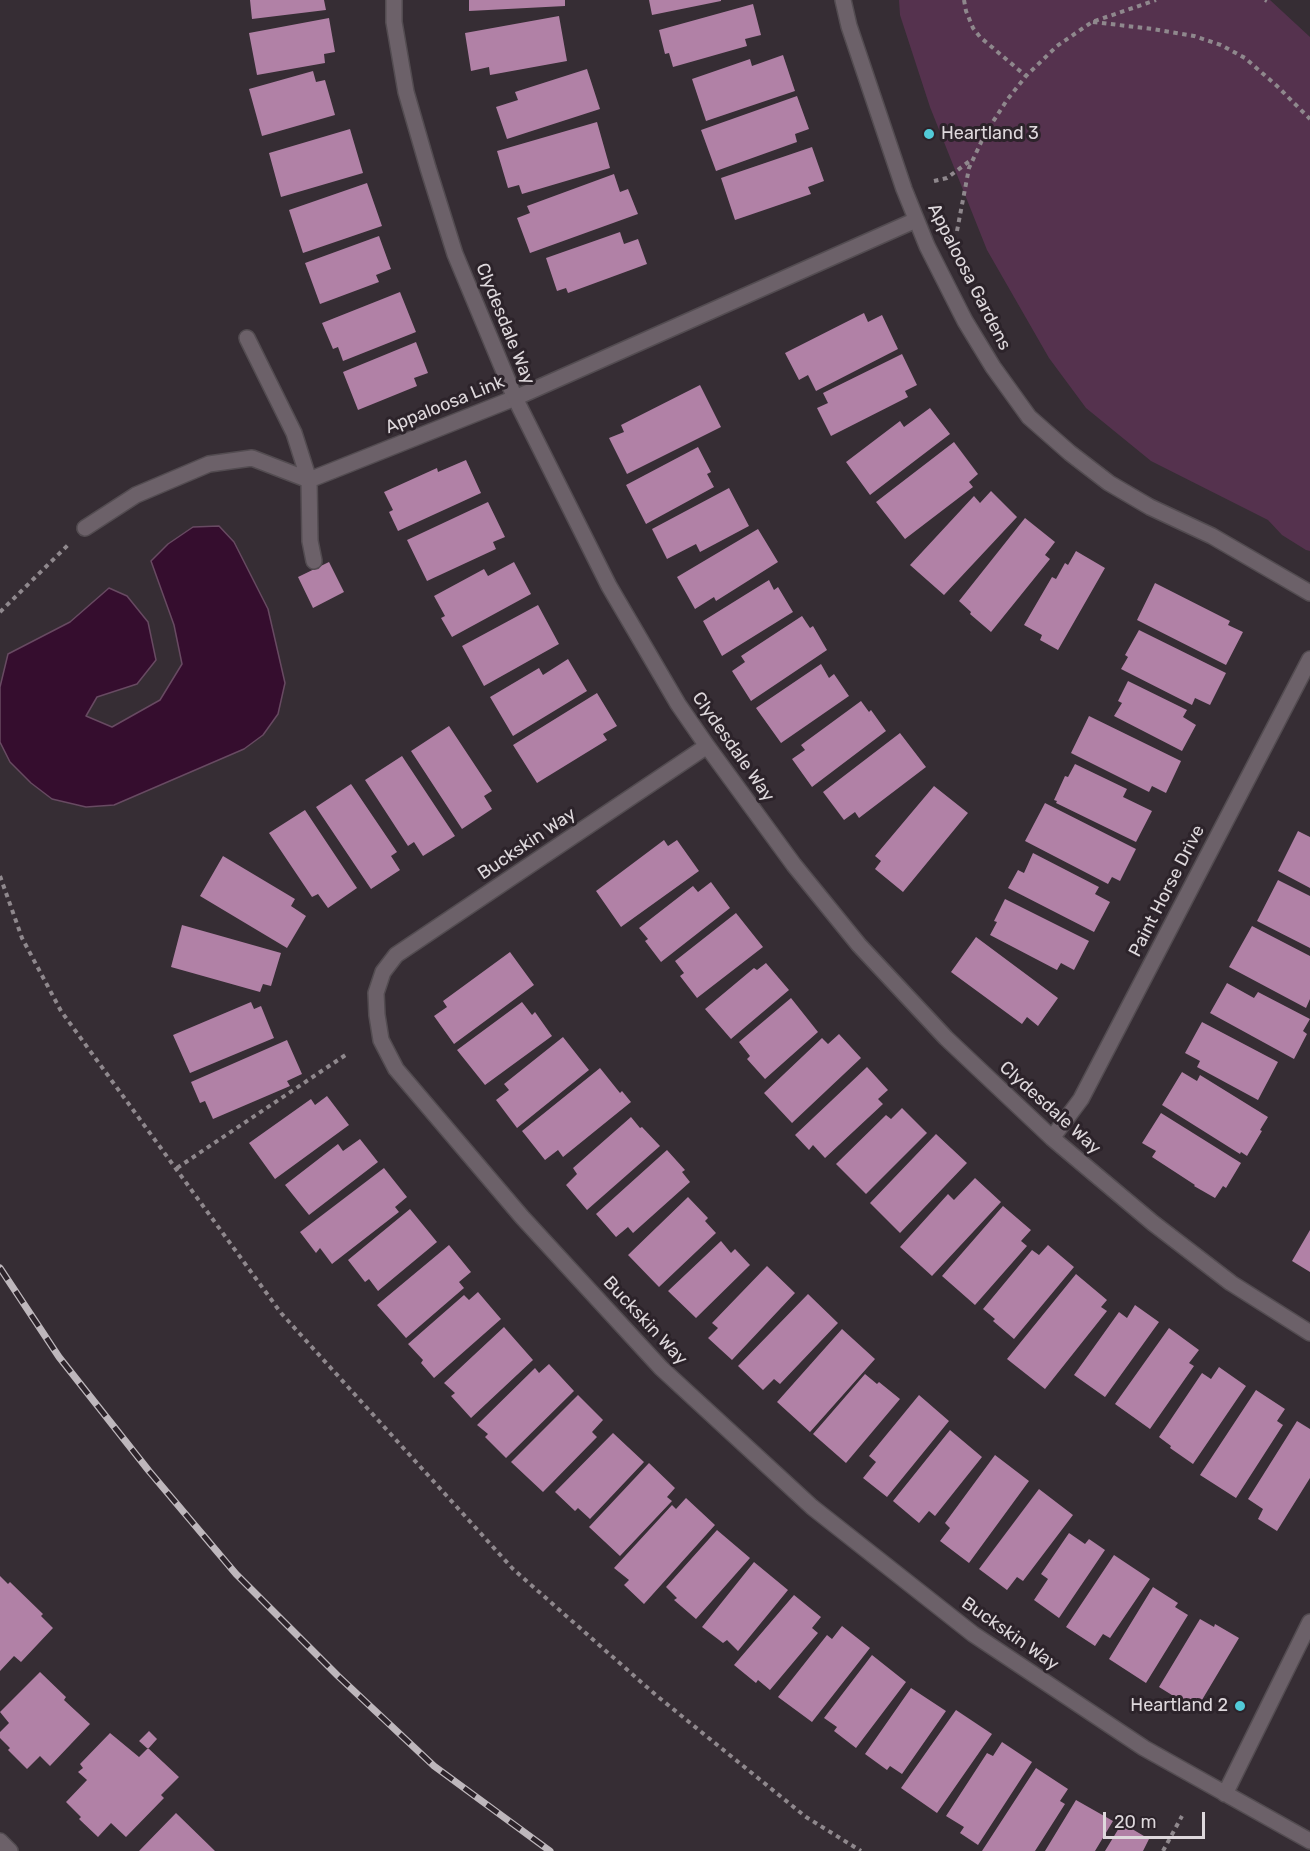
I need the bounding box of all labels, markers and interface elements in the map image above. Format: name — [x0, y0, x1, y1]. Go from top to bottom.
place label: Heartland 3 — [941, 123, 1039, 145]
marker: Heartland 3 — [922, 127, 936, 141]
street label: Appaloosa Gardens — [923, 200, 1015, 354]
street label: Clydesdale Way — [471, 260, 539, 388]
street label: Appaloosa Link — [382, 371, 508, 439]
street label: Clydesdale Way — [687, 688, 779, 806]
street label: Buckskin Way — [474, 803, 580, 885]
street label: Paint Horse Drive — [1124, 822, 1210, 960]
street label: Clydesdale Way — [995, 1057, 1105, 1159]
street label: Buckskin Way — [598, 1272, 692, 1370]
street label: Buckskin Way — [957, 1593, 1063, 1675]
place label: Heartland 2 — [1130, 1695, 1228, 1717]
marker: Heartland 2 — [1233, 1699, 1247, 1713]
scale bar — [1106, 1800, 1208, 1838]
text: 20 m — [1114, 1811, 1156, 1833]

